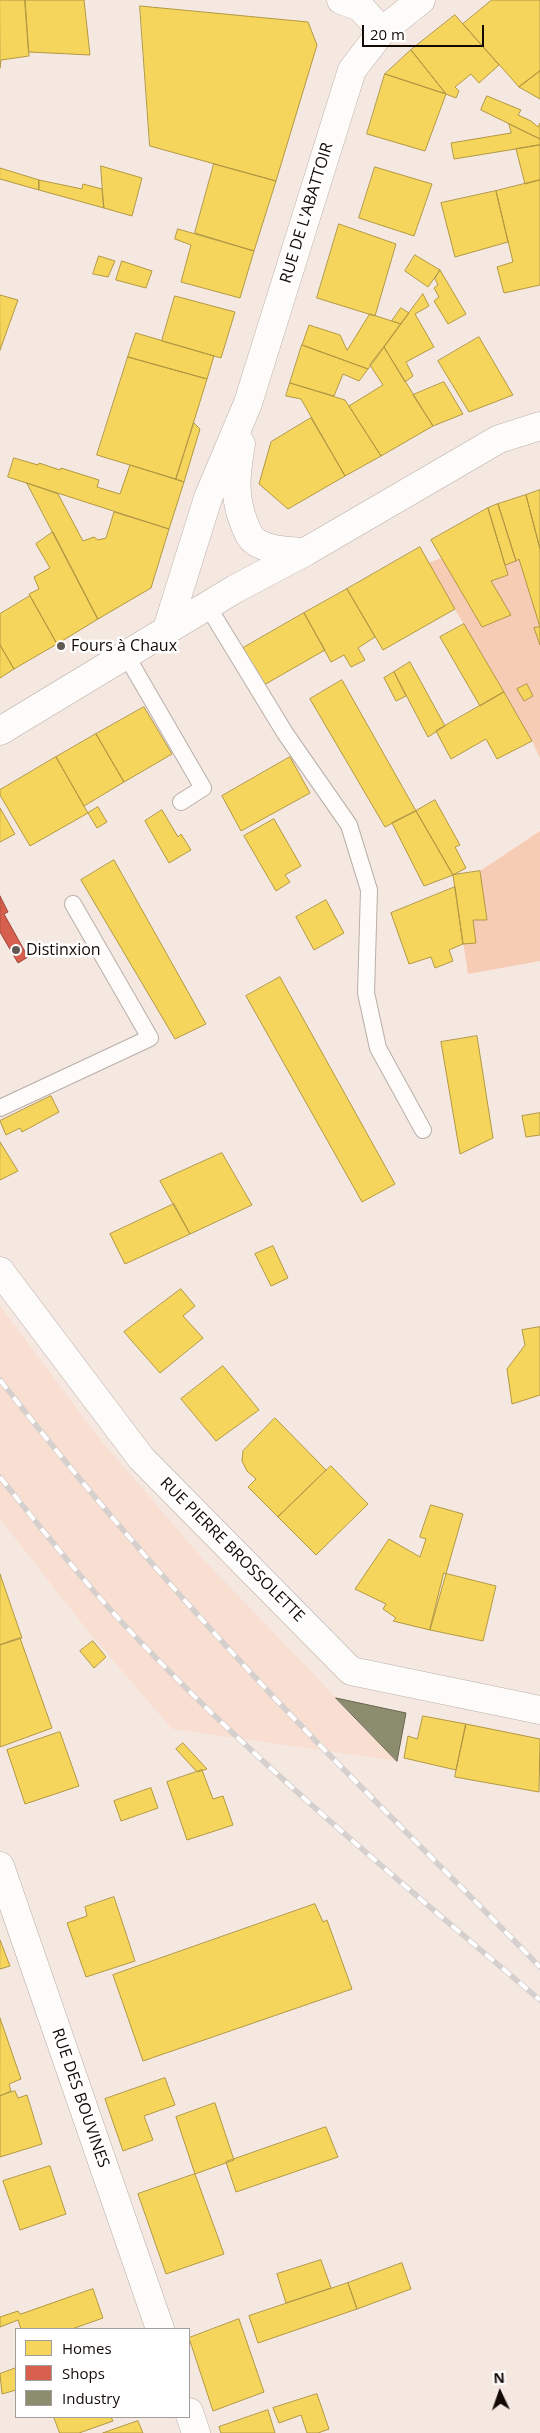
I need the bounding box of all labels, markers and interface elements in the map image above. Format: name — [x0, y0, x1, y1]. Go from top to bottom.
scale bar — [365, 15, 488, 47]
text: 20 m — [370, 24, 405, 44]
street label: RUE DE L'ABATTOIR — [276, 140, 338, 286]
place label: Fours à Chaux — [71, 636, 177, 656]
marker: Fours à Chaux — [55, 640, 67, 652]
place label: Distinxion — [26, 940, 101, 960]
marker: Distinxion — [10, 944, 22, 956]
street label: RUE PIERRE BROSSOLETTE — [156, 1474, 308, 1626]
street label: RUE DES BOUVINES — [47, 2026, 113, 2170]
legend — [15, 2328, 190, 2418]
text: Homes — [62, 2338, 112, 2358]
text: Shops — [62, 2363, 105, 2383]
north arrow — [475, 2368, 525, 2418]
text: N — [493, 2368, 505, 2387]
text: Industry — [62, 2388, 120, 2408]

